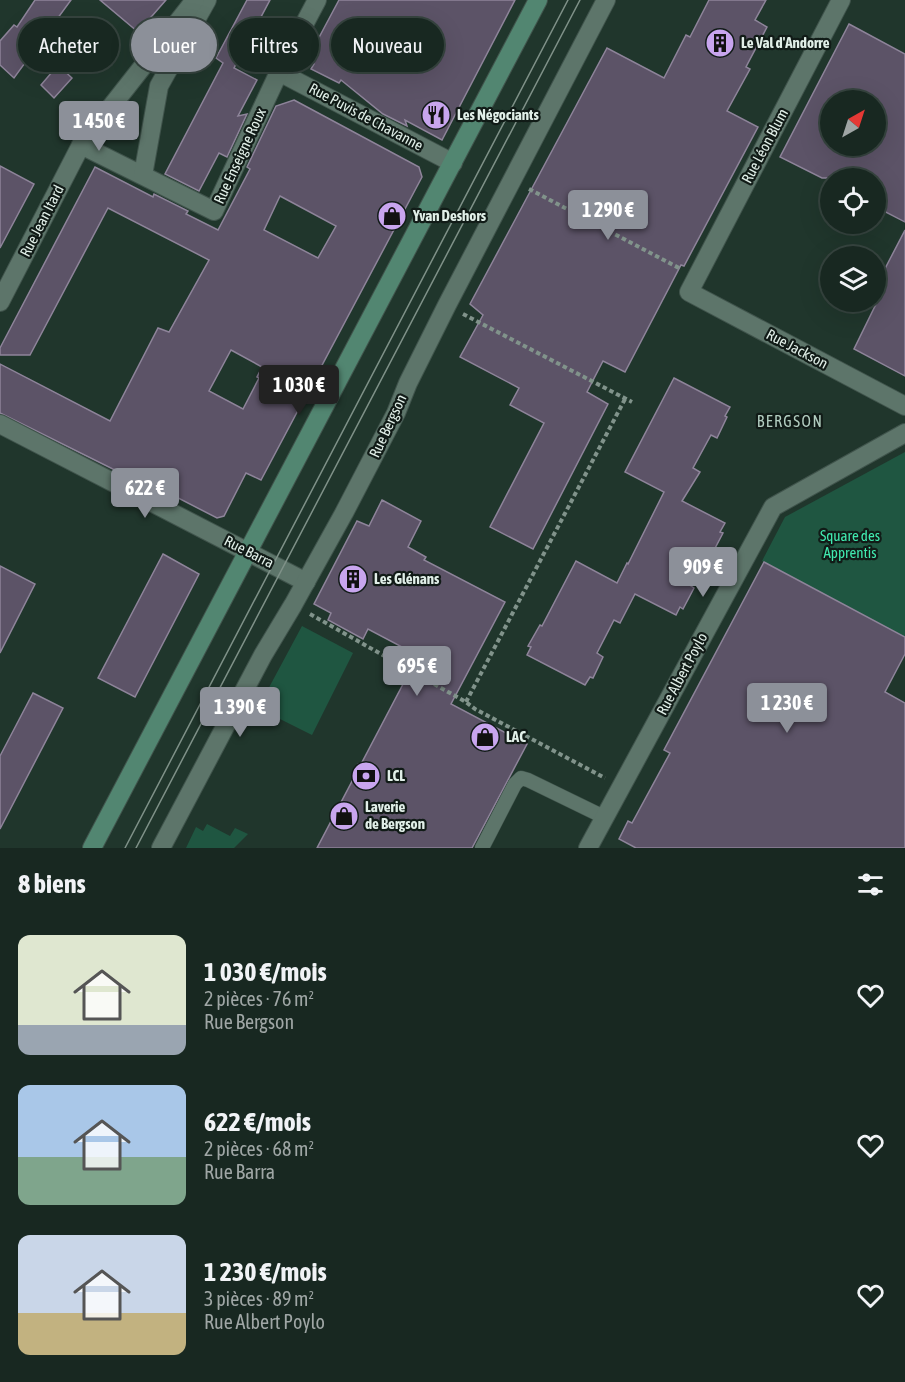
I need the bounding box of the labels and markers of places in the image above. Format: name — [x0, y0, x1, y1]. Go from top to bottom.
building icon: Le Val d'Andorre — [704, 27, 736, 59]
place label: Le Val d'Andorre — [741, 34, 830, 51]
restaurant icon: Les Négociants — [420, 99, 452, 131]
pin: 1 450 € — [44, 101, 154, 152]
place label: Les Négociants — [457, 106, 539, 123]
pin: 1 290 € — [553, 190, 663, 241]
shop icon: Yvan Deshors — [376, 200, 408, 232]
place label: Yvan Deshors — [412, 207, 487, 224]
pin: 1 030 € — [244, 365, 354, 416]
pin: 622 € — [103, 468, 187, 519]
pin: 909 € — [661, 547, 745, 598]
building icon: Les Glénans — [337, 563, 369, 595]
place label: Les Glénans — [374, 570, 440, 587]
pin: 695 € — [375, 646, 459, 697]
pin: 1 230 € — [732, 683, 842, 734]
pin: 1 390 € — [185, 687, 295, 738]
shop icon: LAC — [469, 721, 501, 753]
place label: LAC — [506, 728, 526, 745]
bank icon: LCL — [350, 760, 382, 792]
place label: LCL — [387, 767, 405, 784]
place label: Laverie de Bergson — [365, 798, 425, 832]
shop icon: Laverie de Bergson — [328, 800, 360, 832]

